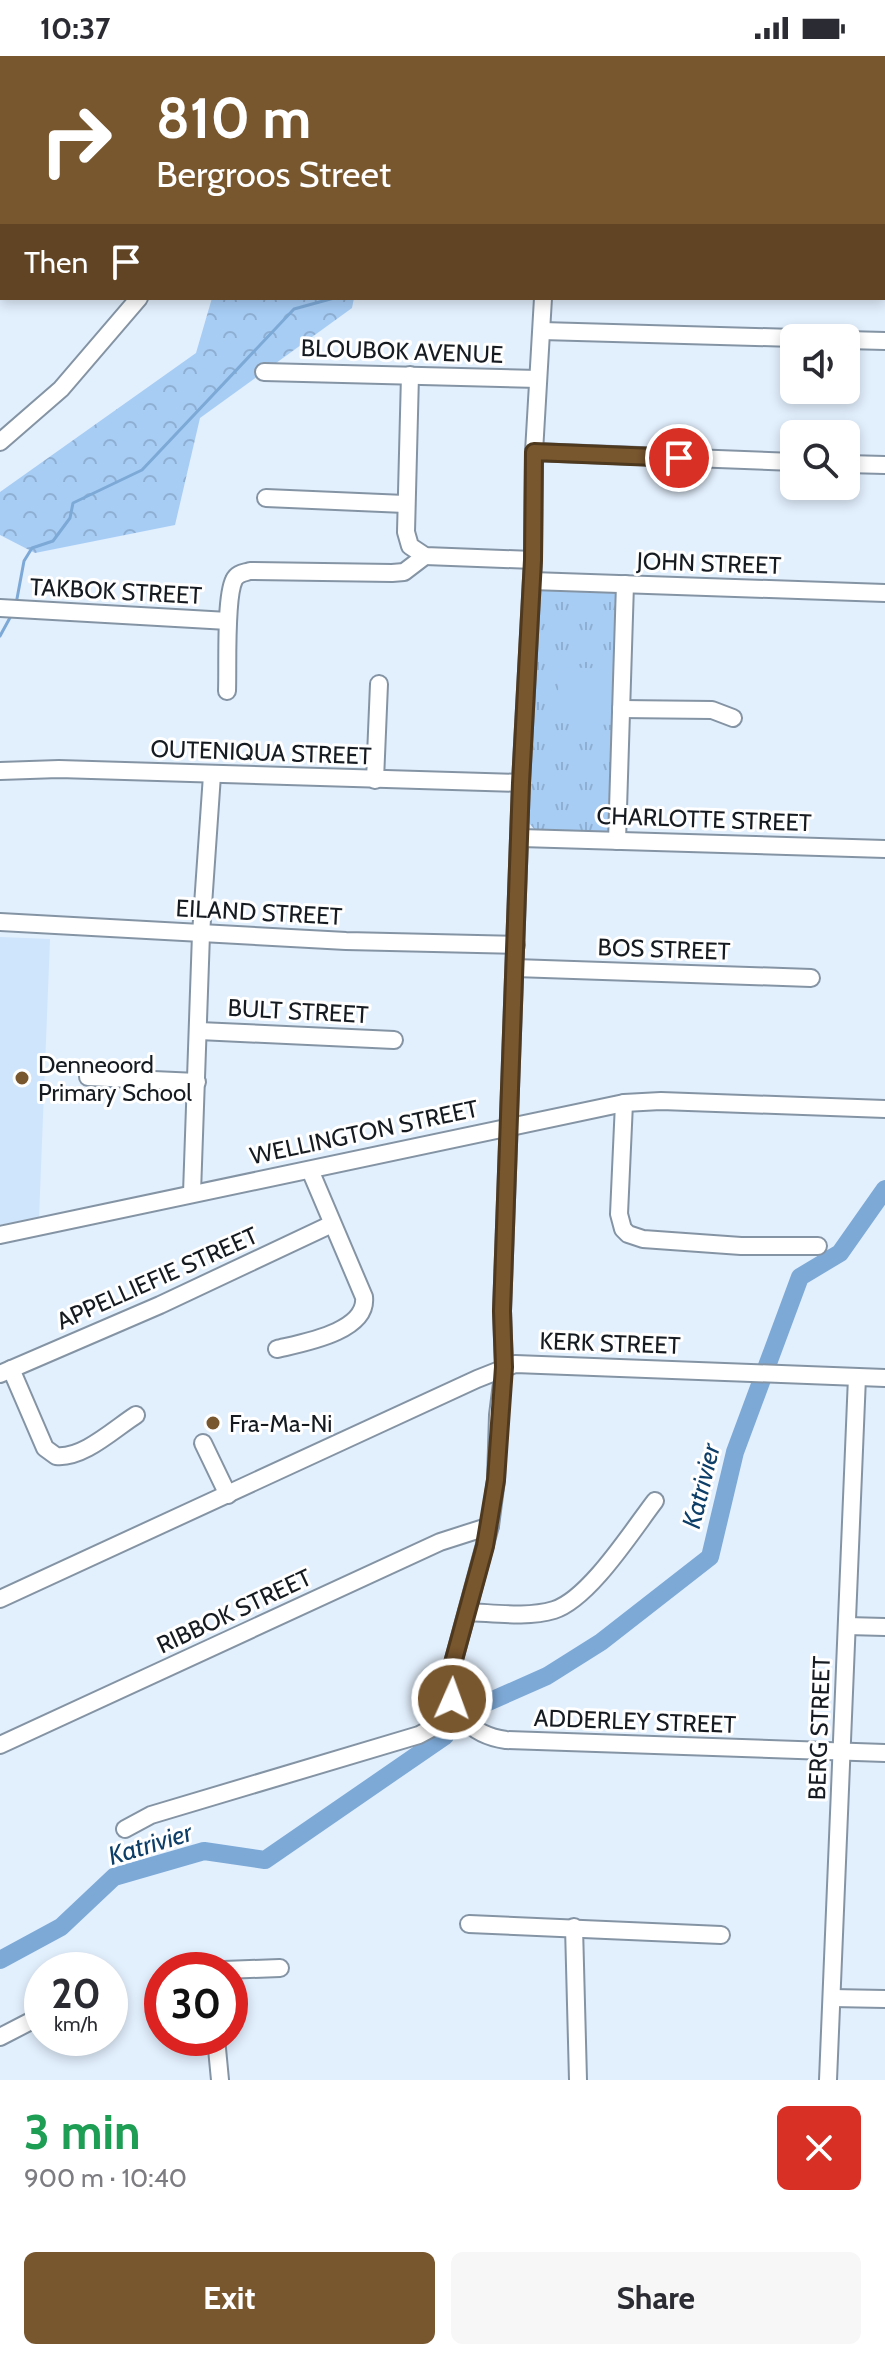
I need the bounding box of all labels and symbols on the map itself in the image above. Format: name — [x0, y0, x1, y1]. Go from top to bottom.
street label: BLOUBOK AVENUE — [300, 333, 504, 369]
pin — [645, 424, 713, 492]
street label: JOHN STREET — [635, 546, 782, 580]
street label: TAKBOK STREET — [29, 572, 203, 610]
street label: OUTENIQUA STREET — [150, 734, 372, 770]
street label: CHARLOTTE STREET — [596, 801, 812, 837]
street label: EILAND STREET — [175, 893, 343, 931]
street label: BOS STREET — [597, 932, 731, 966]
street label: BULT STREET — [227, 993, 369, 1029]
place label: Denneoord Primary School — [38, 1050, 192, 1107]
marker: Denneoord Primary School — [13, 1069, 31, 1087]
street label: WELLINGTON STREET — [247, 1094, 481, 1170]
street label: APPELLIEFIE STREET — [52, 1221, 262, 1335]
street label: KERK STREET — [539, 1326, 681, 1360]
place label: Fra-Ma-Ni — [229, 1409, 332, 1438]
marker: Fra-Ma-Ni — [204, 1414, 222, 1432]
water label: Katrivier — [675, 1439, 727, 1532]
street label: RIBBOK STREET — [152, 1562, 316, 1660]
street label: BERG STREET — [802, 1655, 836, 1801]
position arrow — [410, 1657, 494, 1741]
street label: ADDERLEY STREET — [533, 1703, 737, 1739]
water label: Katrivier — [104, 1816, 197, 1872]
speed limit sign: 30 — [144, 1952, 248, 2056]

